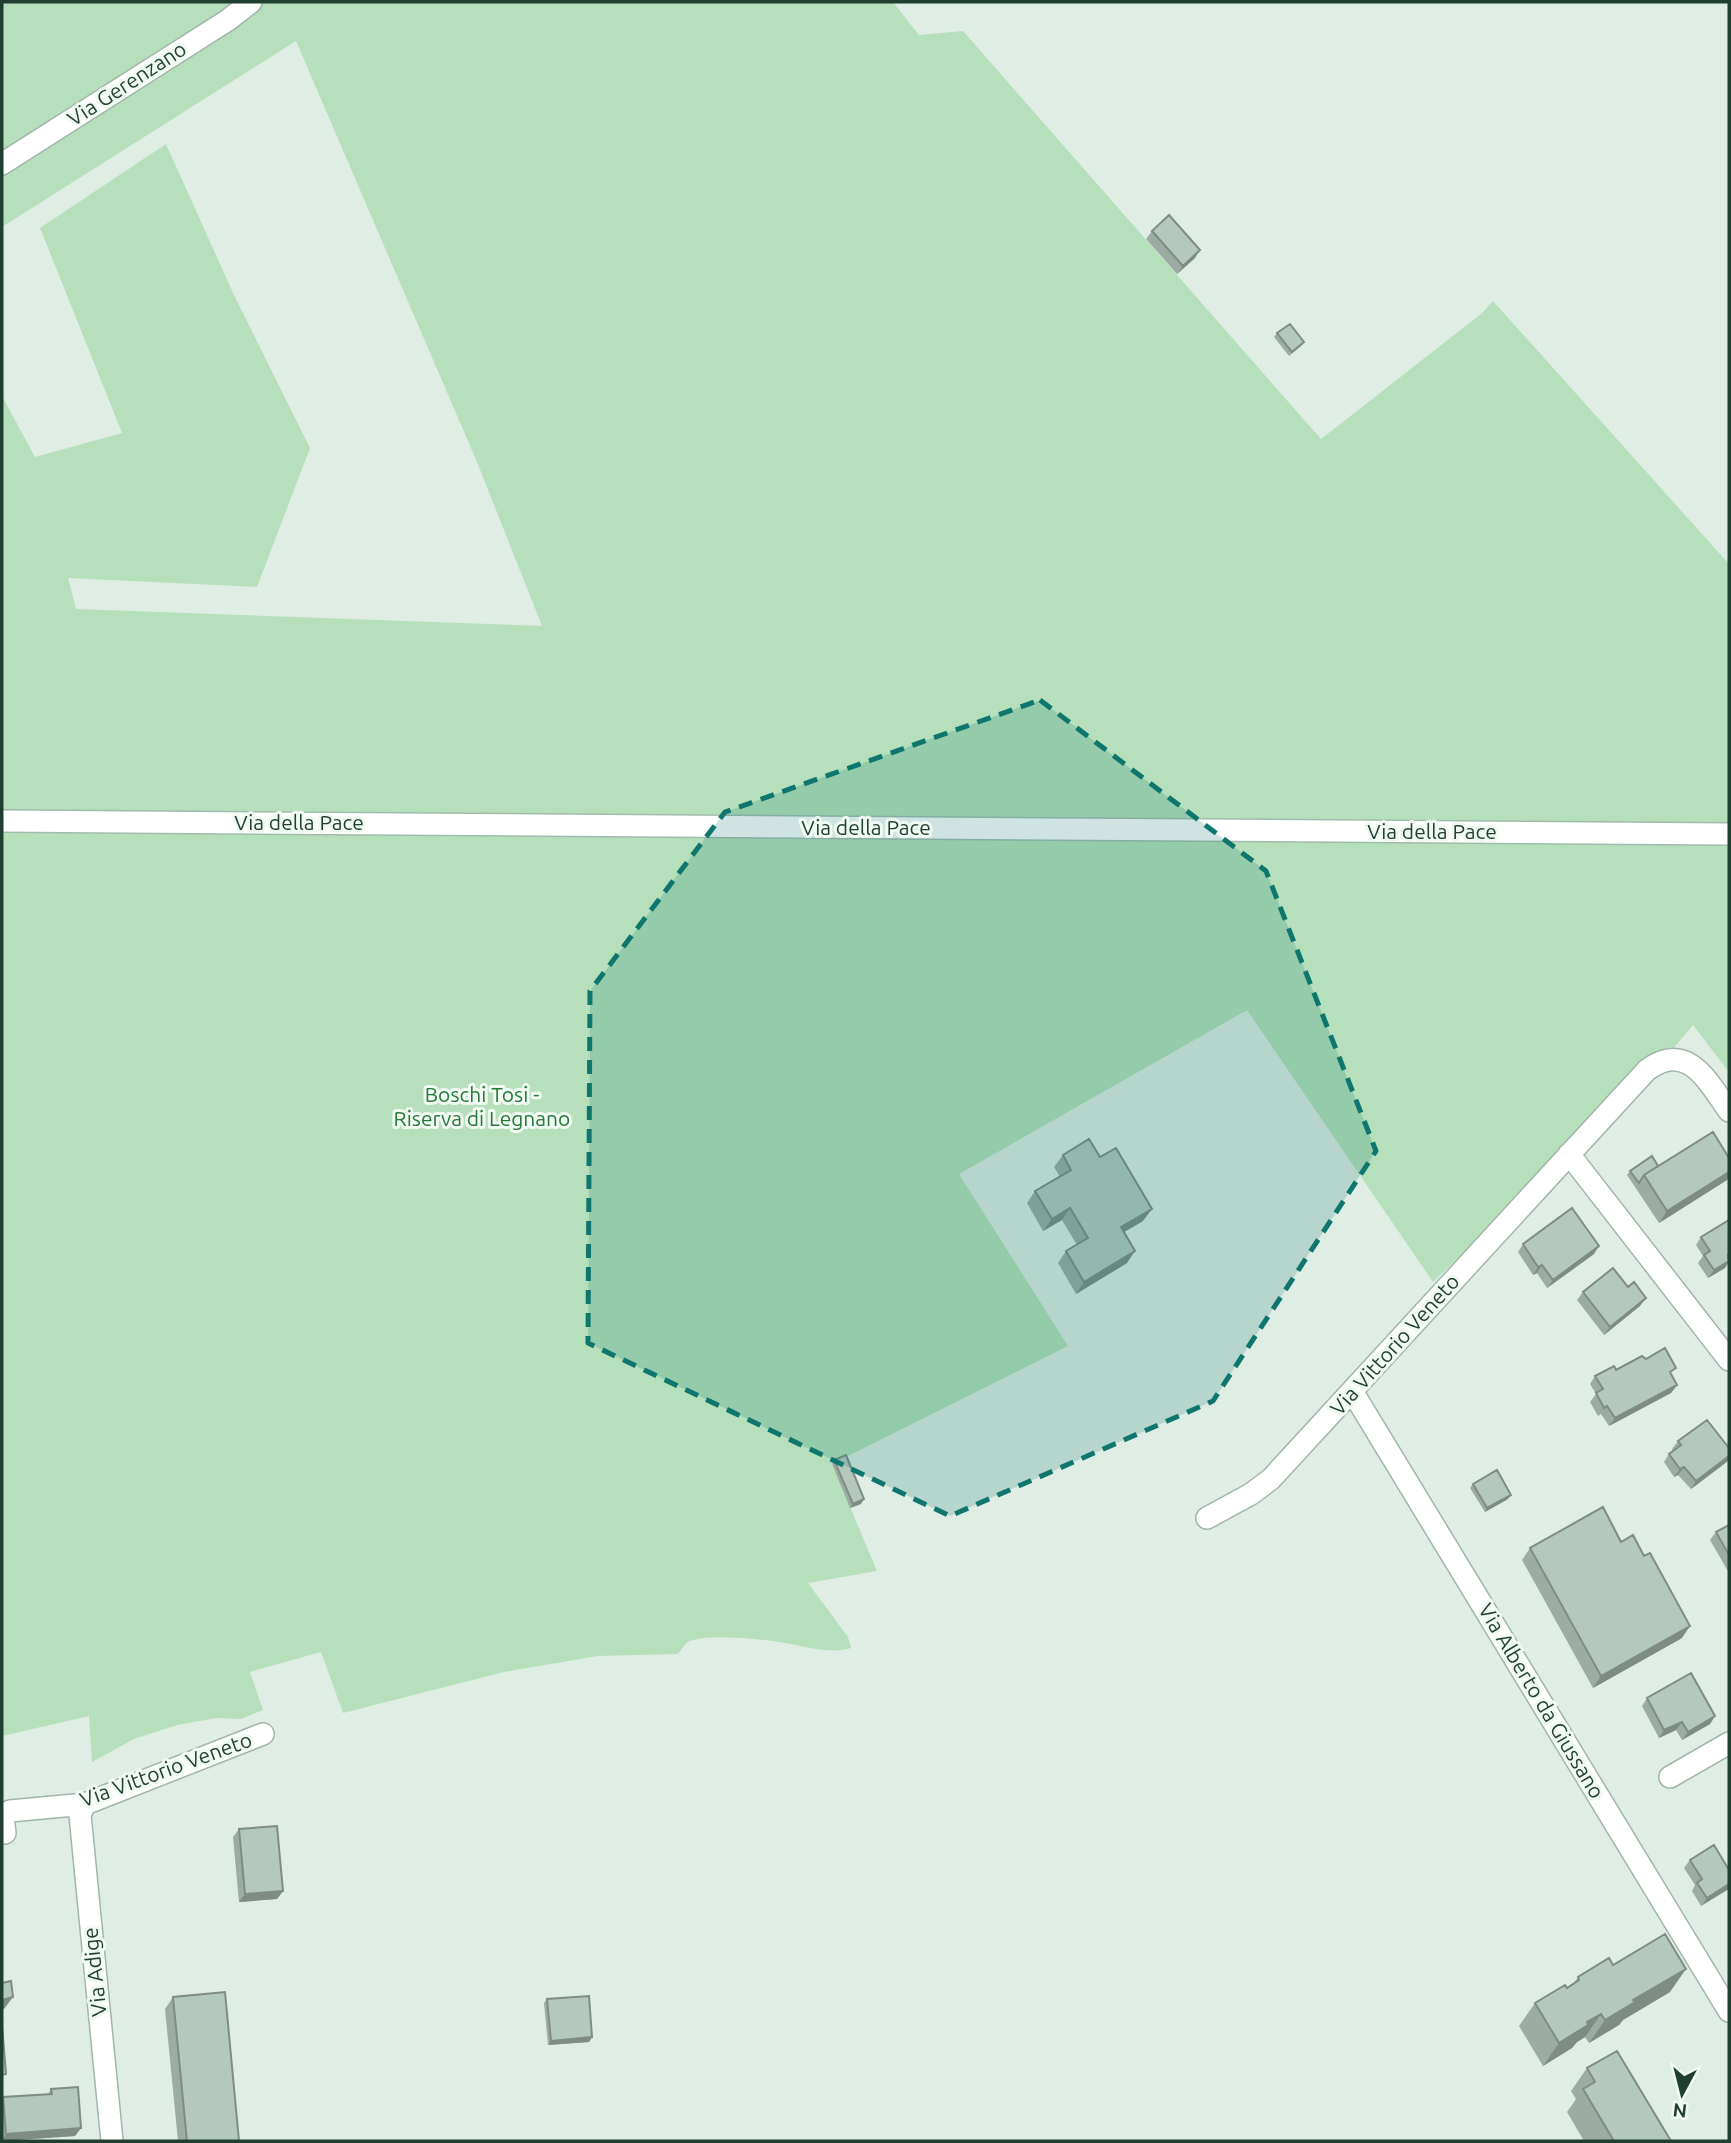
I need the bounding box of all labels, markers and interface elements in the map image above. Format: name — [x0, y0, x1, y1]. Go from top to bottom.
street label: Via Gerenzano — [63, 36, 190, 130]
street label: Via della Pace — [234, 810, 364, 834]
street label: Via della Pace — [801, 815, 931, 839]
street label: Via della Pace — [1367, 819, 1497, 843]
park label: Boschi Tosi - Riserva di Legnano — [394, 1082, 570, 1130]
street label: Via Vittorio Veneto — [1325, 1269, 1464, 1420]
street label: Via Alberto da Giussano — [1474, 1599, 1610, 1802]
street label: Via Vittorio Veneto — [77, 1727, 255, 1811]
street label: Via Adige — [77, 1926, 111, 2018]
north arrow — [1647, 2059, 1717, 2129]
text: N — [1672, 2099, 1688, 2123]

